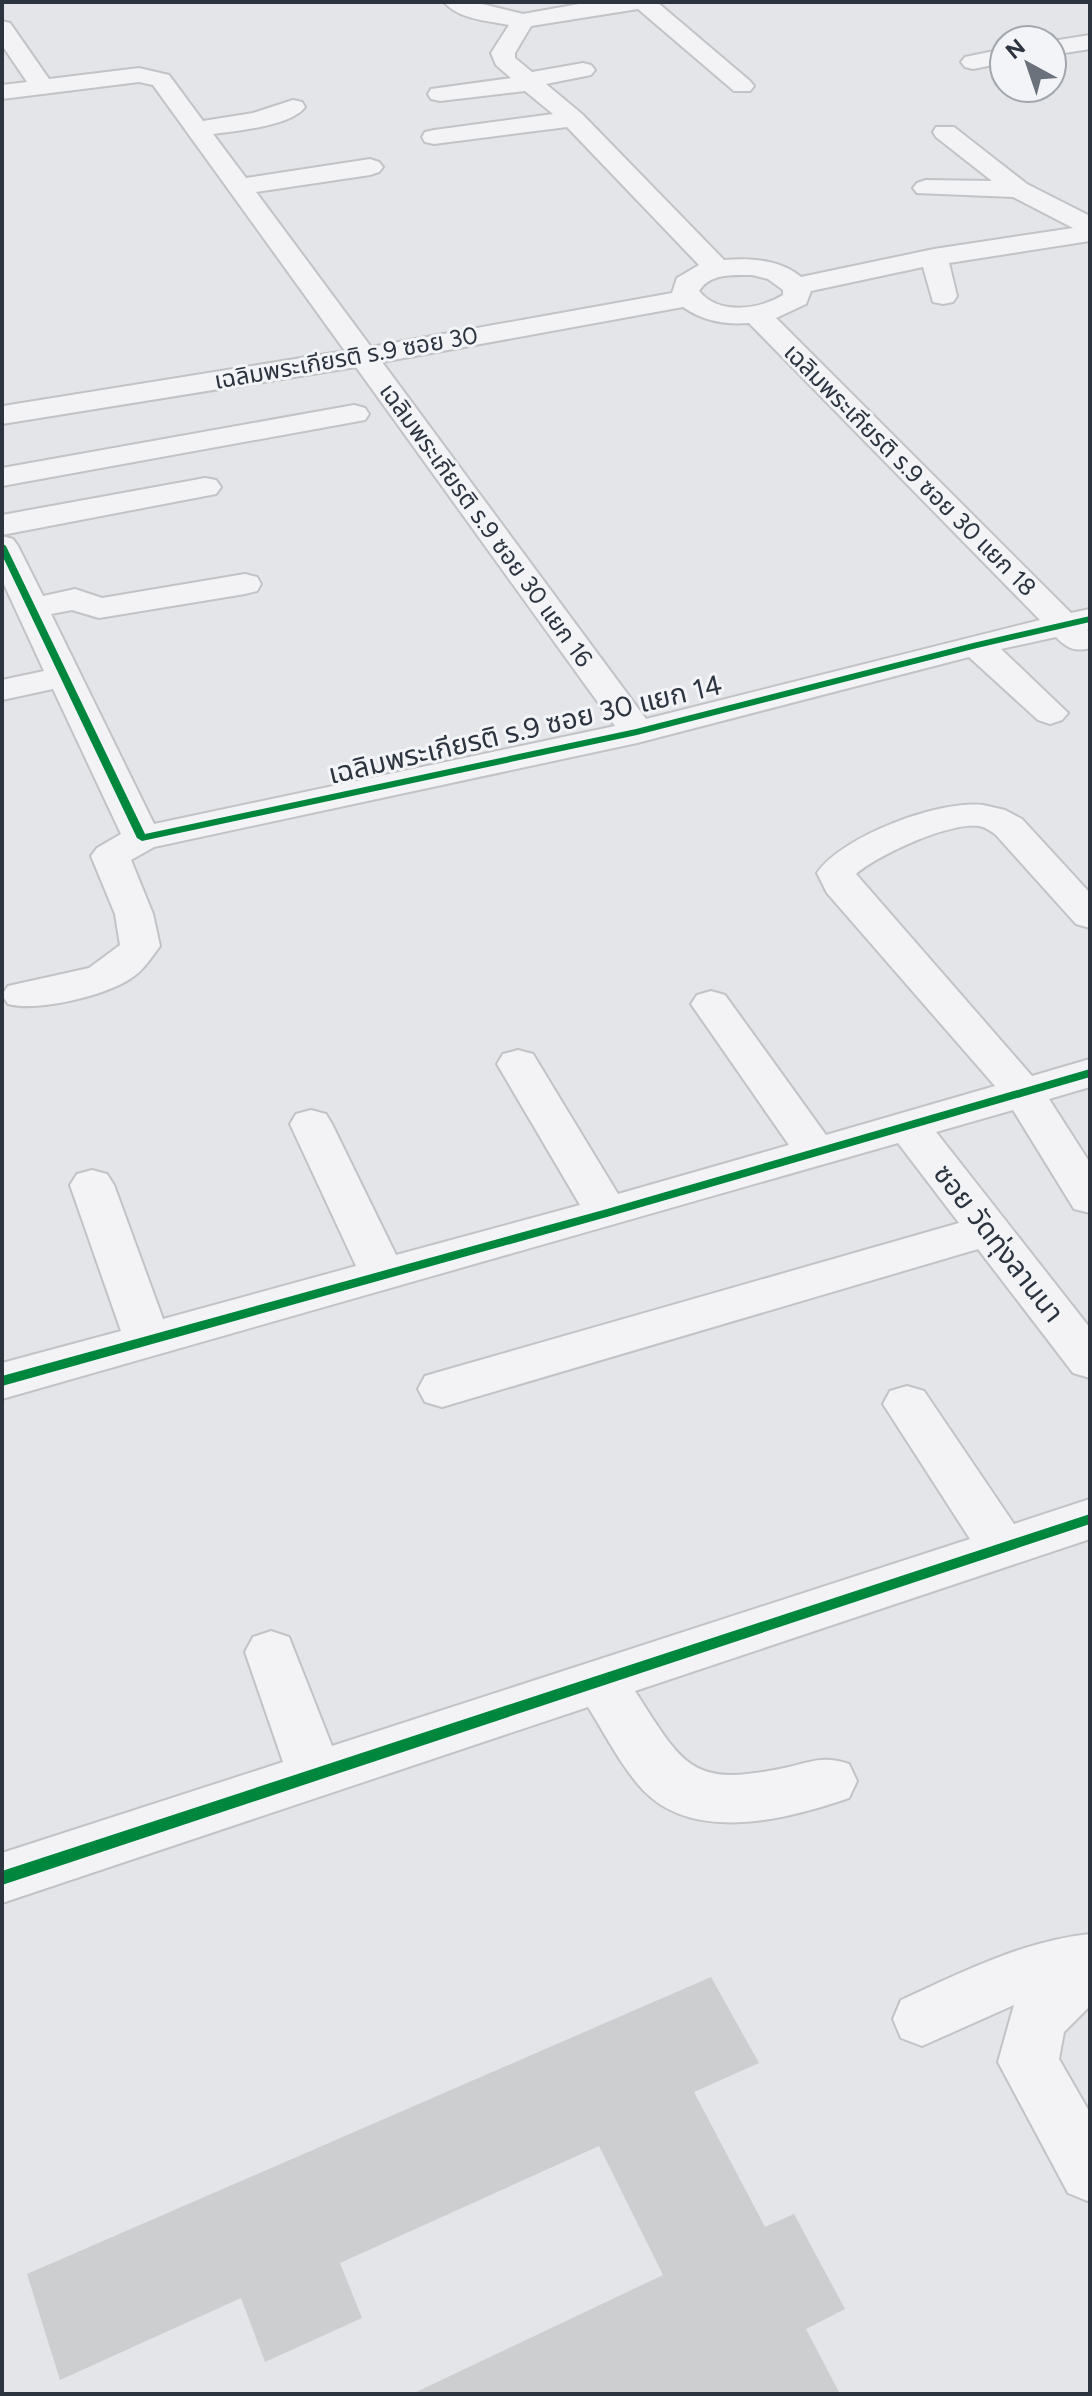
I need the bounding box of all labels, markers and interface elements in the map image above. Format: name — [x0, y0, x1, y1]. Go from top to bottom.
north arrow — [988, 24, 1068, 104]
text: N — [1000, 33, 1031, 65]
street label: เฉลิมพระเกียรติ ร.9 ซอย 30 — [212, 320, 480, 395]
street label: เฉลิมพระเกียรติ ร.9 ซอย 30 แยก 18 — [778, 337, 1043, 602]
street label: เฉลิมพระเกียรติ ร.9 ซอย 30 แยก 16 — [374, 377, 599, 672]
street label: เฉลิมพระเกียรติ ร.9 ซอย 30 แยก 14 — [325, 667, 725, 791]
street label: ซอย วัดทุ่งลานนา — [927, 1157, 1071, 1329]

